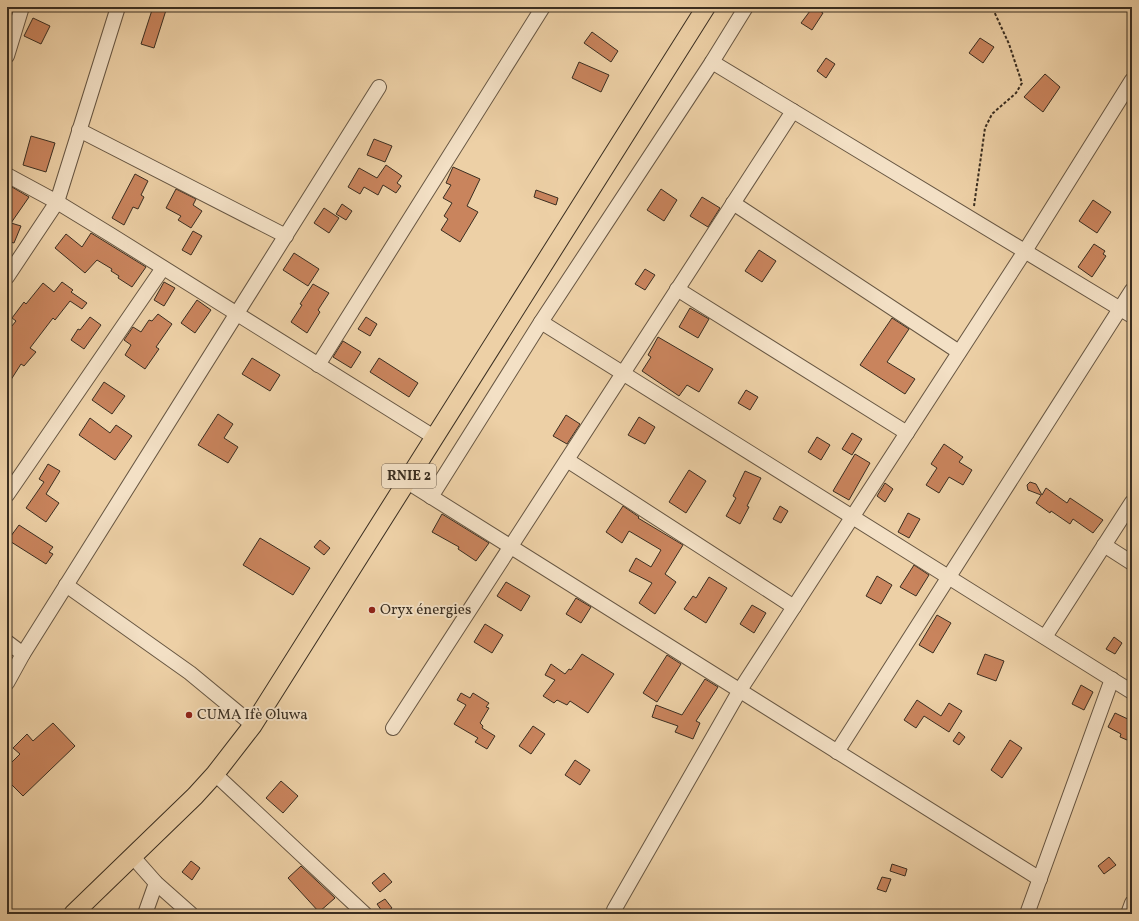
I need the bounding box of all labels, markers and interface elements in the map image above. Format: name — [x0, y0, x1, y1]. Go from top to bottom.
road number: RNIE 2 — [382, 464, 436, 488]
place label: Oryx énergies — [380, 600, 471, 621]
marker: Oryx énergies — [367, 605, 377, 615]
place label: CUMA Ifè Oluwa — [197, 705, 308, 726]
marker: CUMA Ifè Oluwa — [184, 710, 194, 720]

